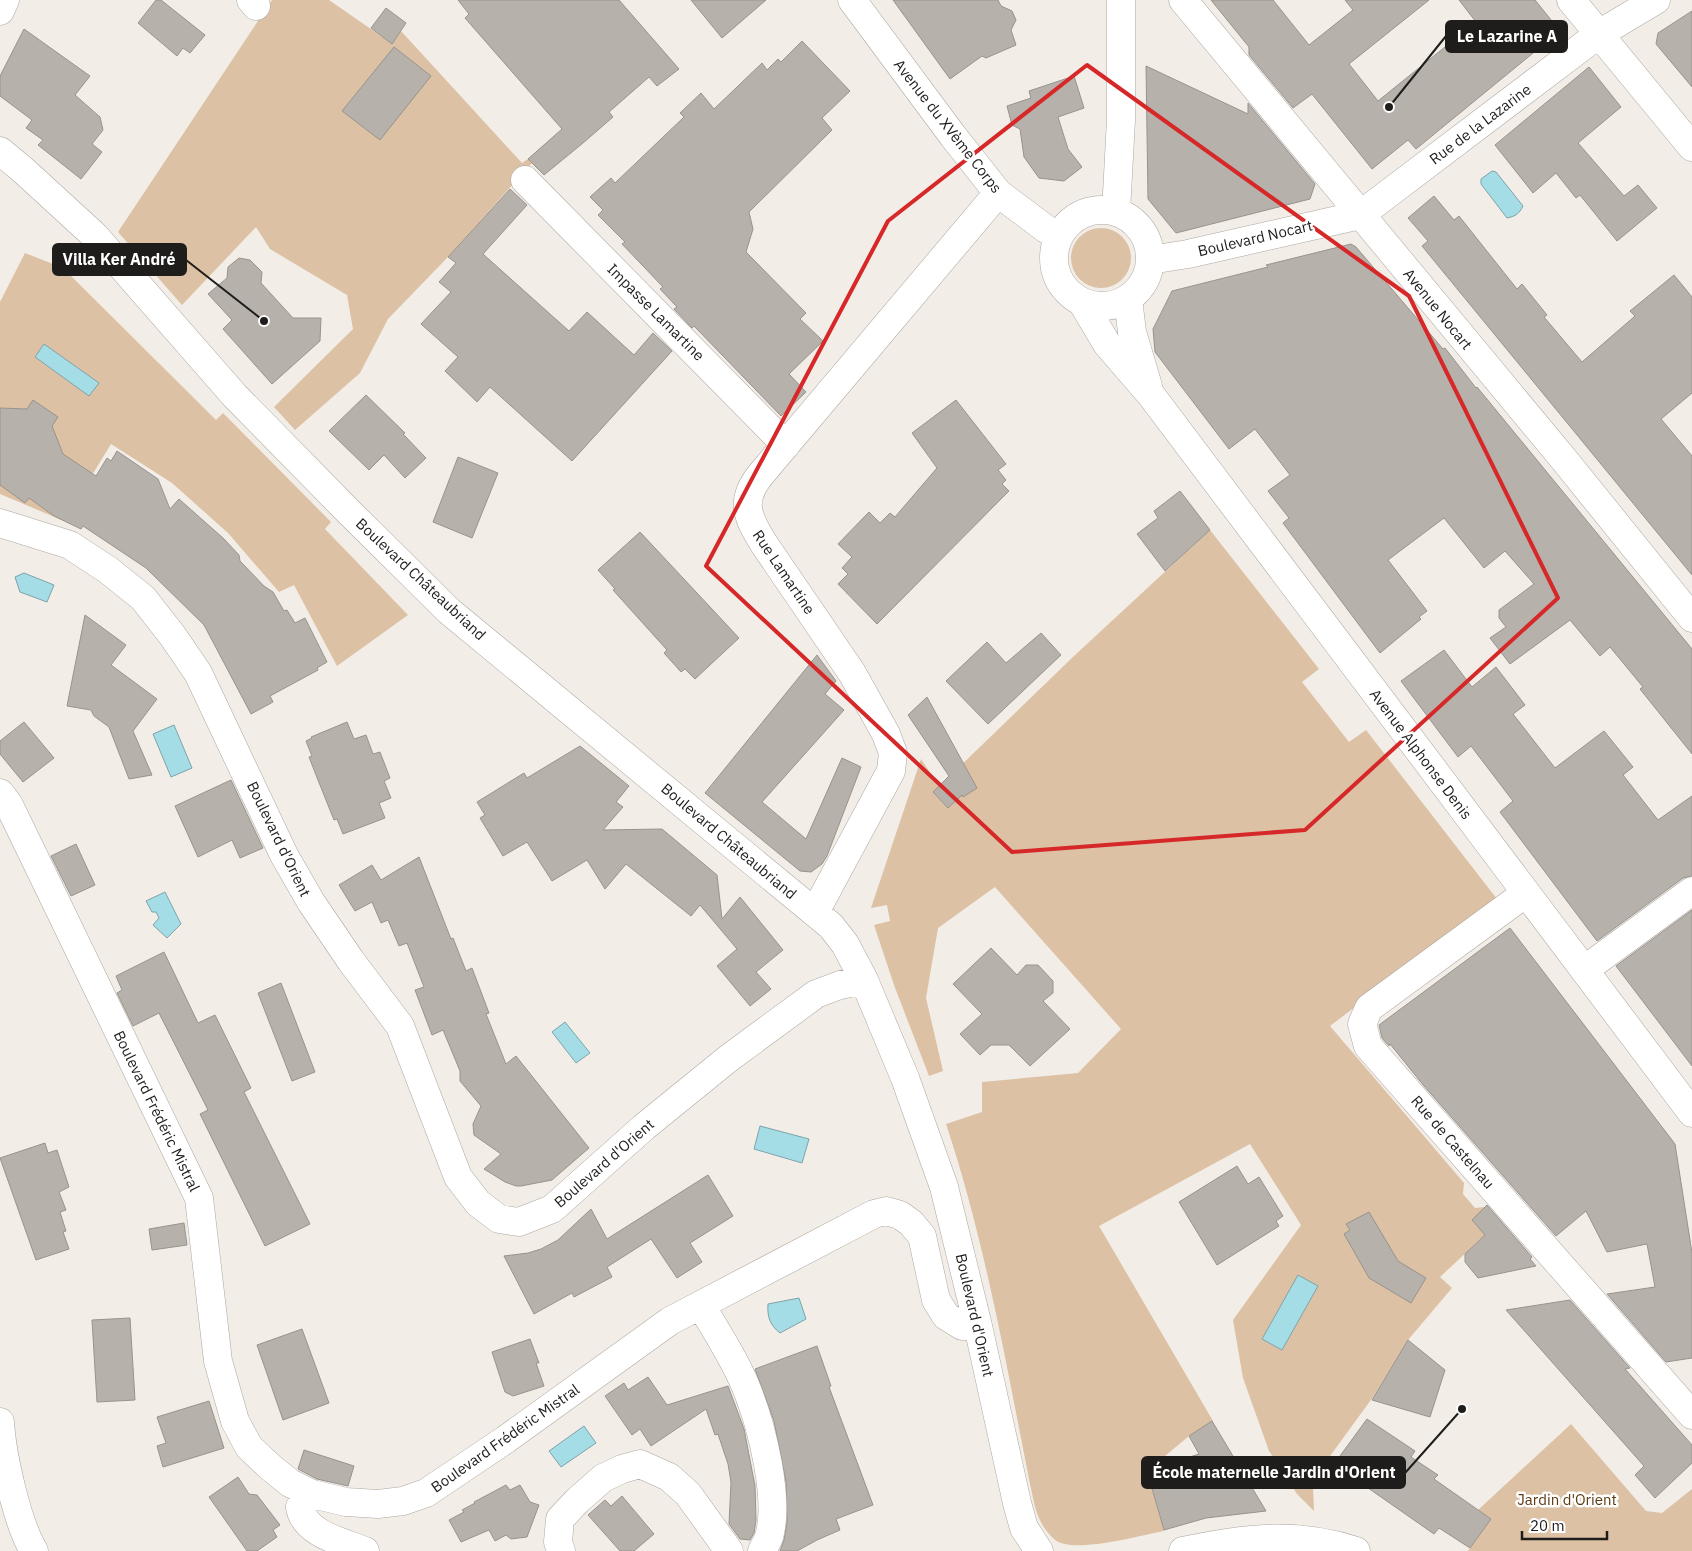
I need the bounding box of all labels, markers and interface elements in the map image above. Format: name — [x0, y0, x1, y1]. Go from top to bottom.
callout: Le Lazarine A — [1446, 21, 1567, 52]
text: Le Lazarine A — [1457, 26, 1557, 46]
street label: Avenue du XVème Corps — [890, 55, 1006, 197]
street label: Rue de la Lazarine — [1425, 80, 1535, 168]
street label: Boulevard Nocart — [1196, 216, 1314, 260]
callout: Villa Ker André — [53, 244, 186, 275]
text: Villa Ker André — [63, 249, 176, 269]
street label: Impasse Lamartine — [603, 259, 709, 365]
street label: Avenue Nocart — [1399, 265, 1477, 353]
street label: Boulevard Châteaubriand — [352, 514, 490, 644]
street label: Rue Lamartine — [749, 526, 819, 618]
street label: Avenue Alphonse Denis — [1366, 685, 1476, 823]
street label: Boulevard d'Orient — [243, 778, 315, 900]
street label: Boulevard Châteaubriand — [657, 779, 801, 903]
street label: Boulevard Frédéric Mistral — [110, 1027, 204, 1195]
street label: Rue de Castelnau — [1407, 1091, 1499, 1193]
street label: Boulevard d'Orient — [550, 1115, 658, 1211]
street label: Boulevard d'Orient — [952, 1252, 998, 1378]
street label: Boulevard Frédéric Mistral — [427, 1380, 583, 1496]
callout: École maternelle Jardin d'Orient — [1142, 1457, 1405, 1488]
text: École maternelle Jardin d'Orient — [1152, 1461, 1396, 1482]
park label: Jardin d'Orient — [1517, 1490, 1617, 1509]
scale bar — [1522, 1508, 1607, 1540]
text: 20 m — [1530, 1516, 1565, 1535]

